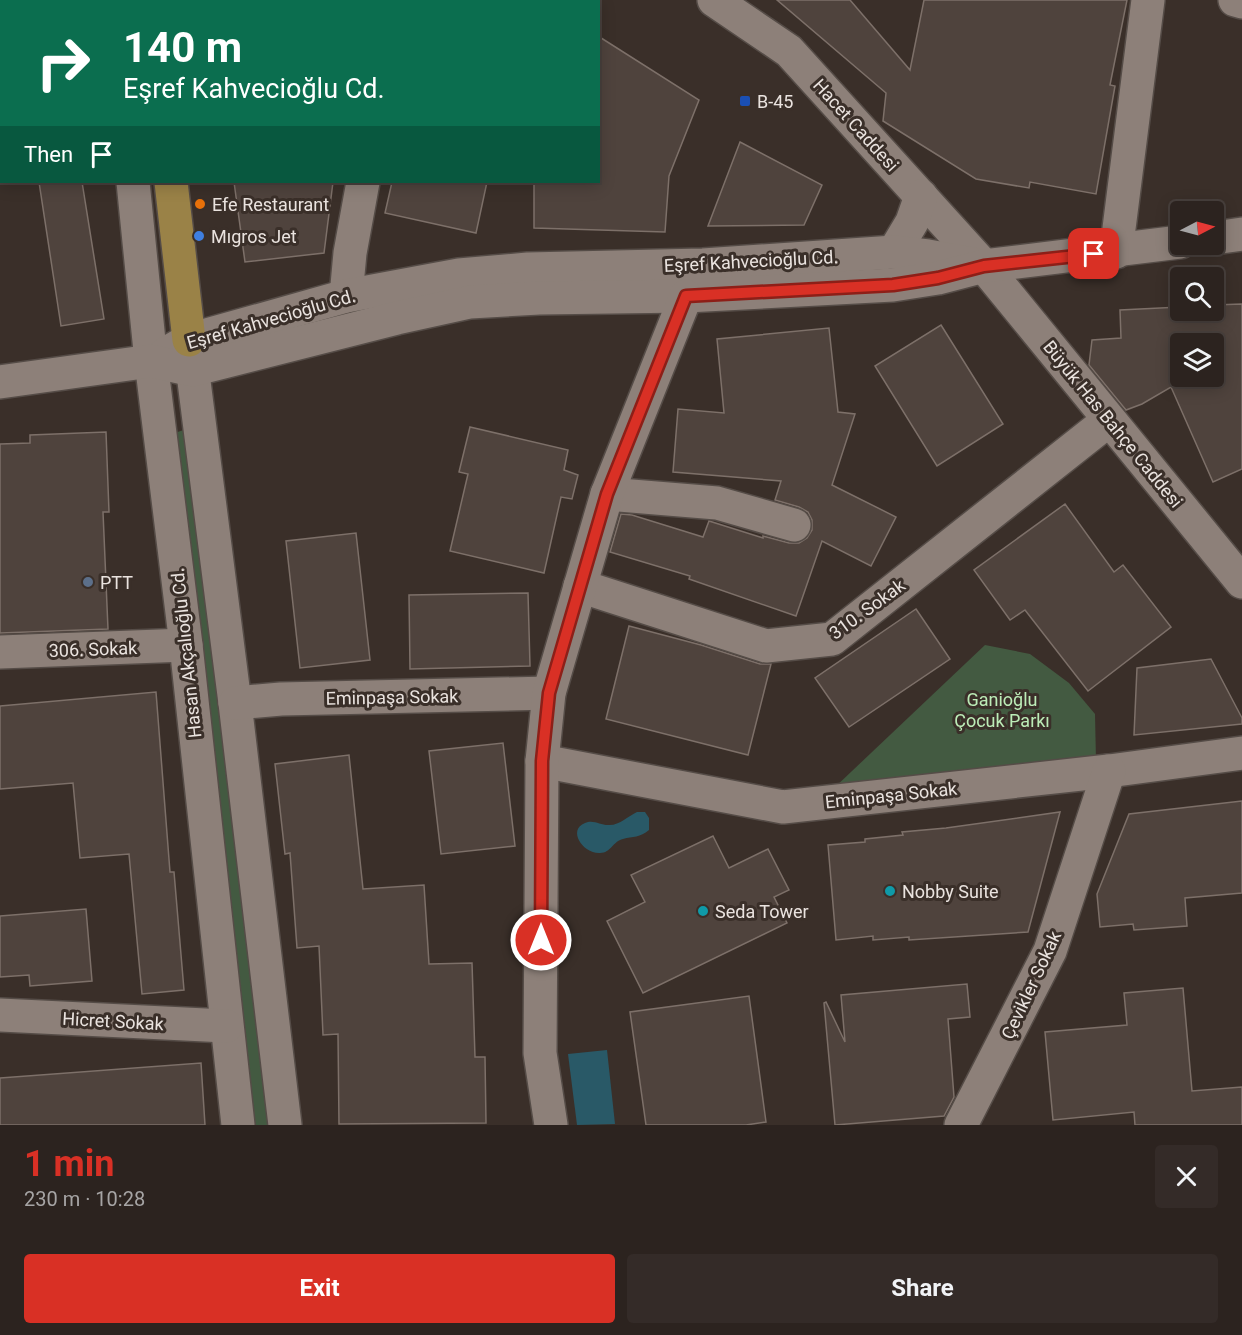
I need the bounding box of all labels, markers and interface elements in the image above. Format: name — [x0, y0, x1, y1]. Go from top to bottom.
text: 140 m — [123, 23, 242, 72]
icon: right — [24, 24, 102, 102]
text: Eşref Kahvecioğlu Cd. — [123, 73, 385, 105]
street label: Hacet Caddesi — [809, 75, 903, 175]
place label: B-45 — [757, 91, 793, 112]
marker: B-45 — [738, 94, 752, 108]
icon: arrive — [85, 138, 118, 171]
text: Then — [24, 142, 73, 167]
place label: Efe Restaurant — [212, 194, 329, 215]
marker: Efe Restaurant — [193, 197, 207, 211]
north arrow — [1170, 201, 1224, 255]
map controls — [1170, 201, 1224, 387]
place label: Mıgros Jet — [211, 226, 297, 247]
pin — [1068, 228, 1119, 279]
marker: Mıgros Jet — [192, 229, 206, 243]
icon: arrive — [1077, 237, 1110, 270]
street label: Eşref Kahvecioğlu Cd. — [663, 246, 839, 276]
button: search — [1170, 267, 1224, 321]
street label: Eşref Kahvecioğlu Cd. — [184, 285, 358, 353]
button: layers — [1170, 333, 1224, 387]
street label: Büyük Has Bahçe Caddesi — [1039, 336, 1187, 512]
street label: Hasan Akçalıoğlu Cd. — [167, 567, 205, 739]
place label: PTT — [100, 572, 133, 593]
street label: 310. Sokak — [825, 574, 910, 644]
marker: PTT — [81, 575, 95, 589]
street label: 306. Sokak — [48, 637, 138, 661]
street label: Eminpaşa Sokak — [325, 685, 459, 709]
park label: Ganioğlu Çocuk Parkı — [954, 689, 1050, 731]
street label: Eminpaşa Sokak — [824, 778, 959, 812]
place label: Nobby Suite — [902, 881, 999, 902]
marker: Nobby Suite — [883, 884, 897, 898]
place label: Seda Tower — [715, 901, 809, 922]
marker: Seda Tower — [696, 904, 710, 918]
position arrow — [509, 908, 573, 972]
street label: Çevikler Sokak — [997, 927, 1066, 1042]
street label: Hicret Sokak — [62, 1008, 165, 1034]
text: 1 min — [24, 1143, 115, 1185]
button: close — [1155, 1145, 1218, 1208]
text: 230 m · 10:28 — [24, 1187, 145, 1211]
button: Exit — [24, 1254, 615, 1323]
button: Share — [627, 1254, 1218, 1323]

